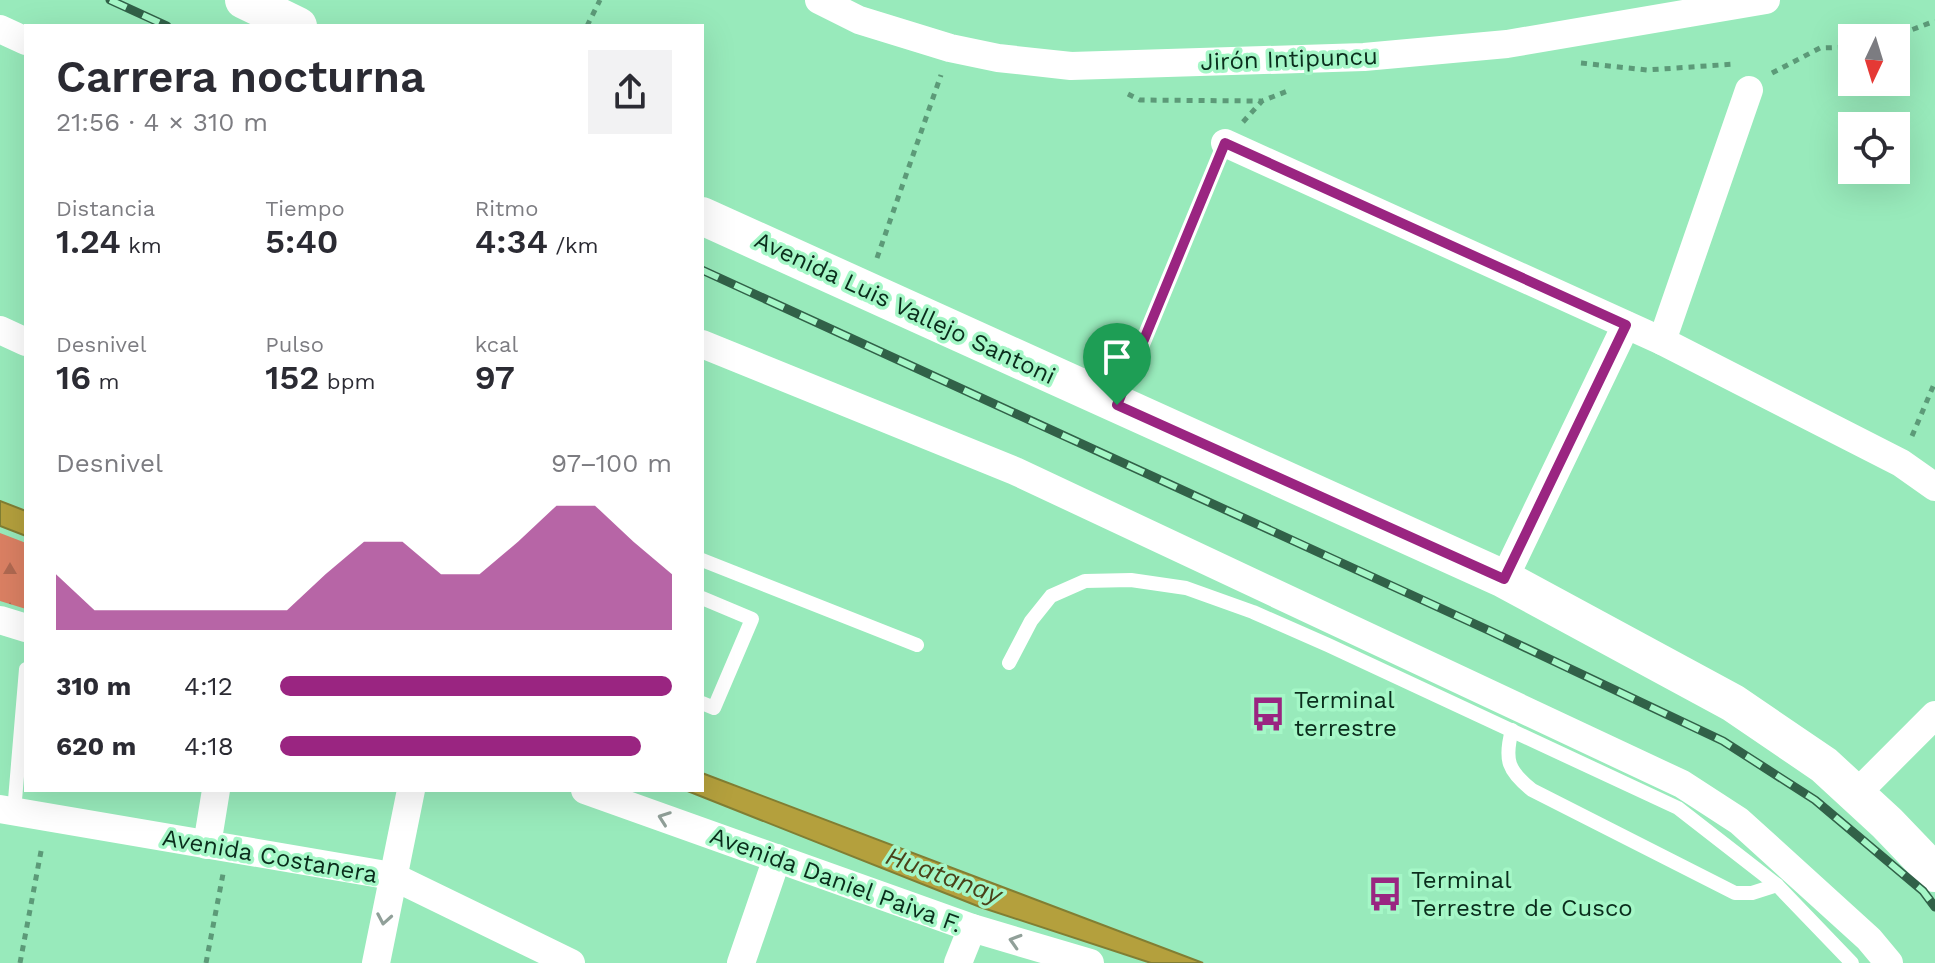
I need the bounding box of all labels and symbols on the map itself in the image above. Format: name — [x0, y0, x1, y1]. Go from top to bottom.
north arrow — [1838, 24, 1910, 96]
street label: Jirón Intipuncu — [1200, 42, 1378, 76]
street label: Avenida Luis Vallejo Santoni — [750, 226, 1060, 390]
pin — [1083, 323, 1151, 405]
place label: Terminal terrestre — [1294, 686, 1397, 742]
bus stop icon: Terminal terrestre — [1249, 695, 1287, 733]
one-way arrow — [658, 812, 672, 828]
street label: Avenida Daniel Paiva F. — [706, 821, 966, 939]
street label: Avenida Costanera — [160, 823, 380, 889]
water label: Huatanay — [882, 840, 1008, 910]
place label: Terminal Terrestre de Cusco — [1411, 866, 1633, 922]
bus stop icon: Terminal Terrestre de Cusco — [1366, 875, 1404, 913]
one-way arrow — [376, 913, 393, 926]
one-way arrow — [1009, 934, 1023, 950]

